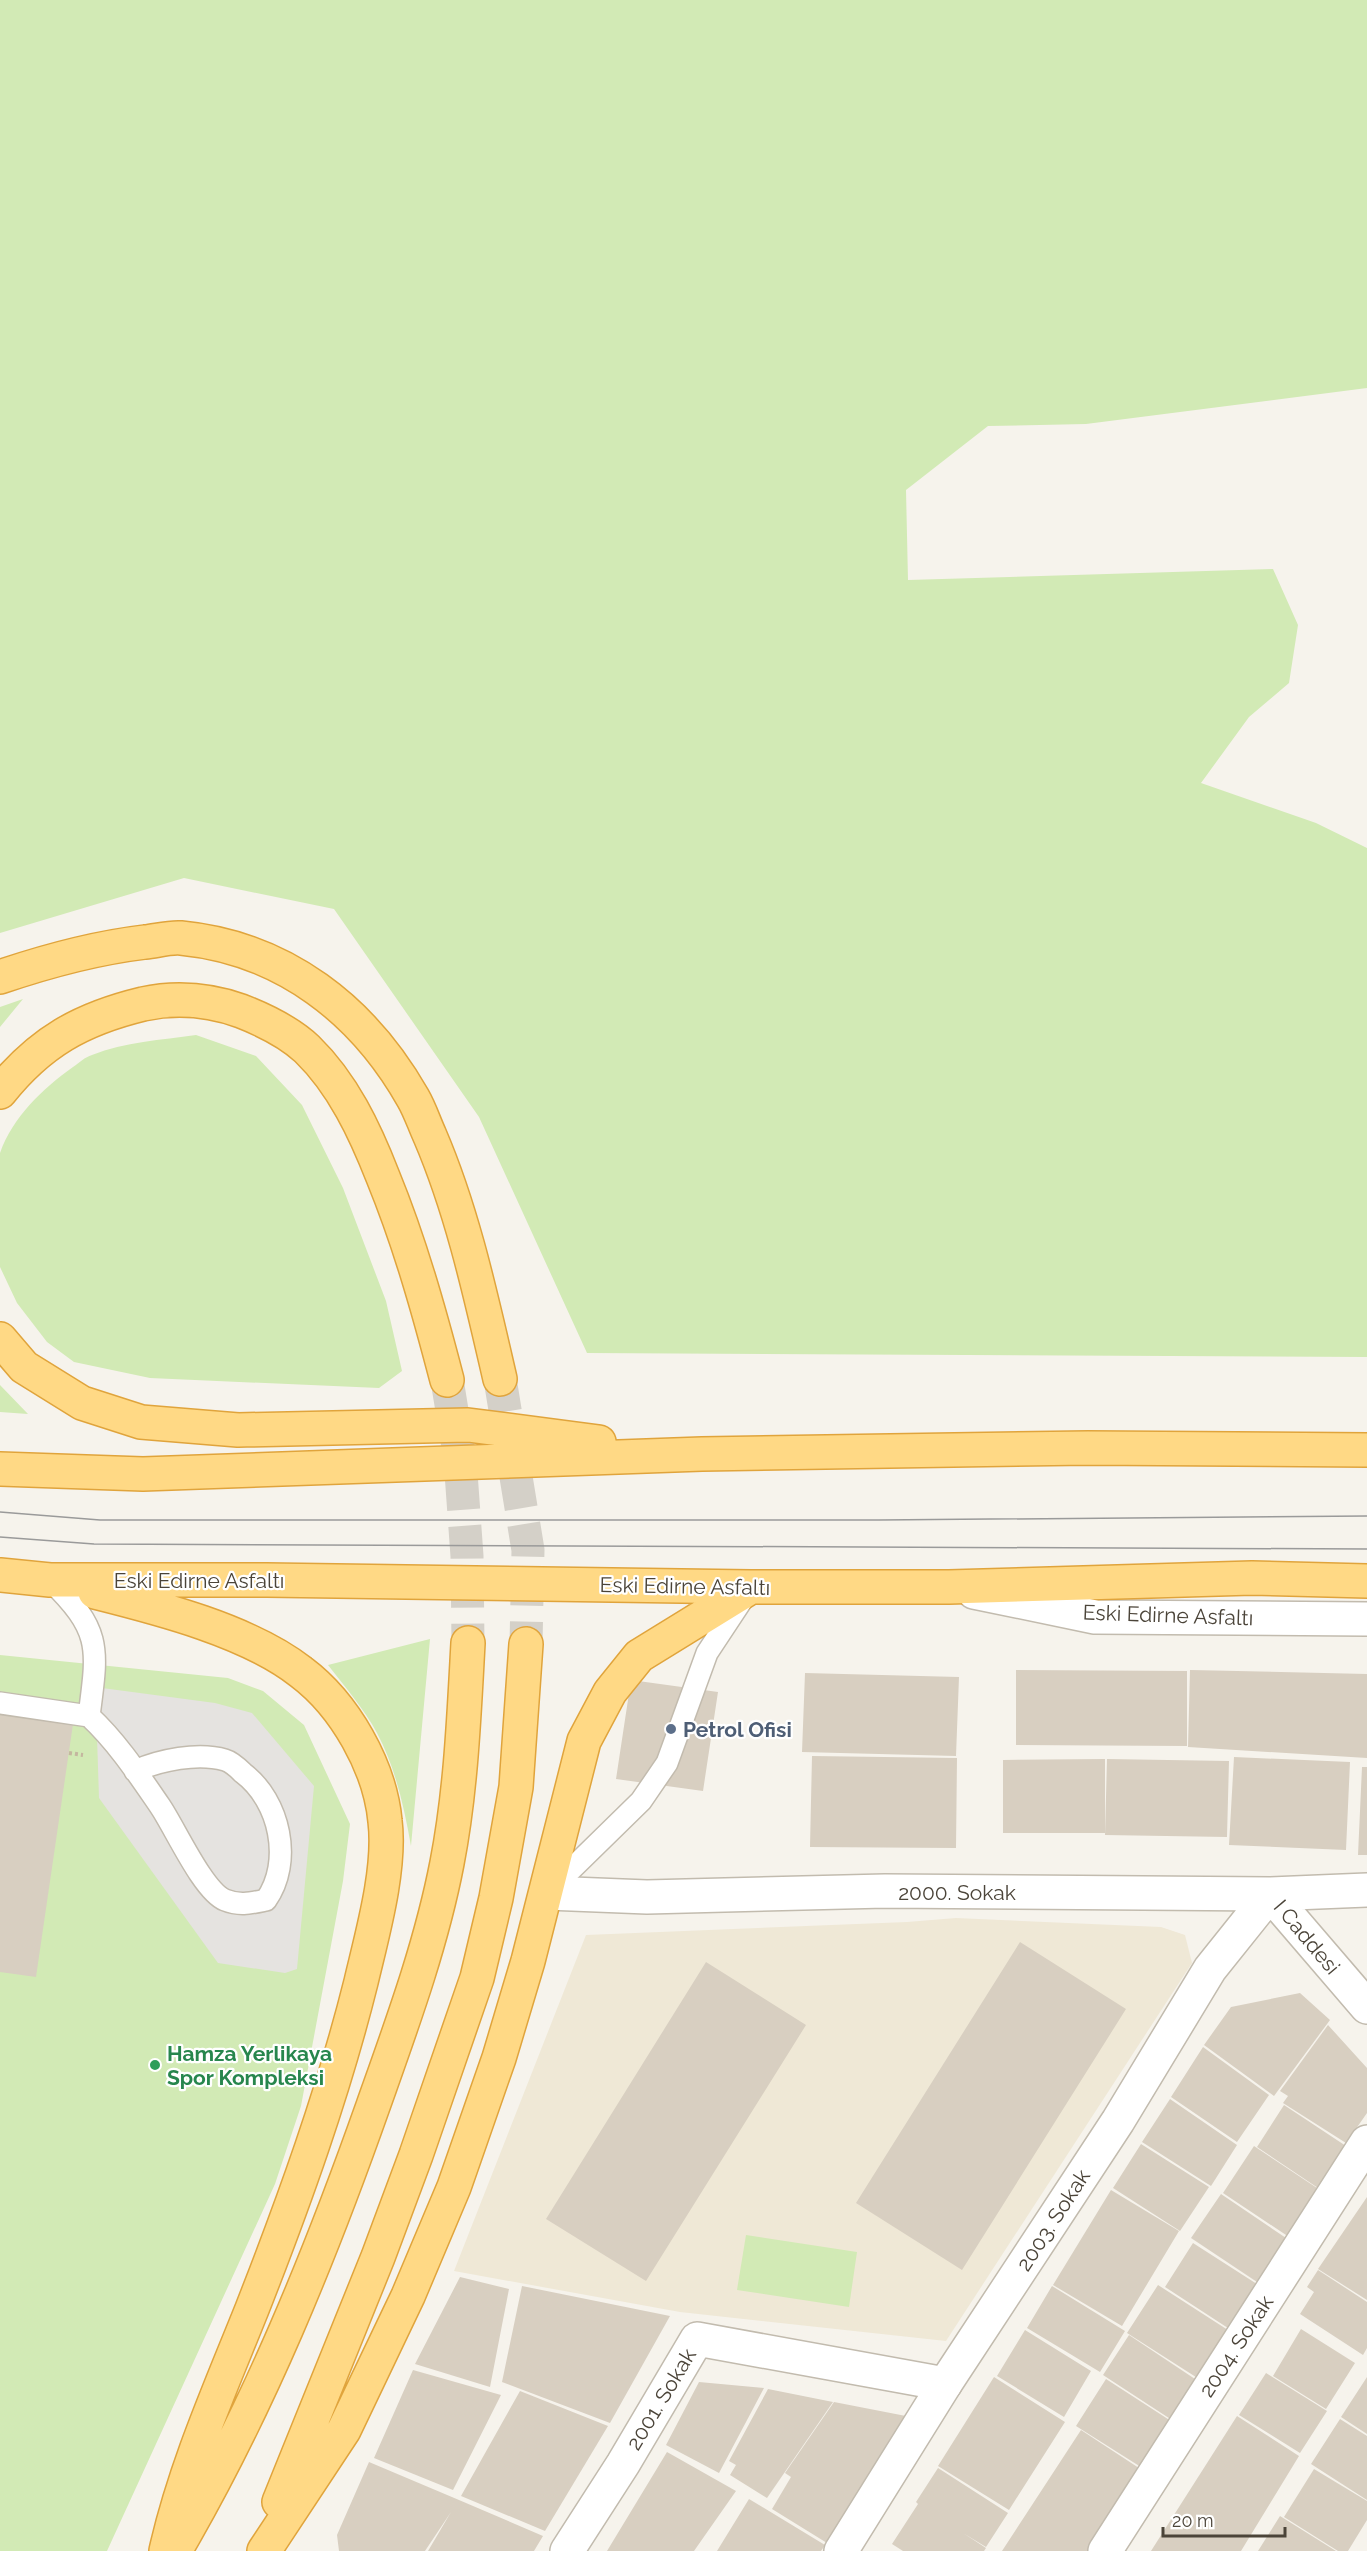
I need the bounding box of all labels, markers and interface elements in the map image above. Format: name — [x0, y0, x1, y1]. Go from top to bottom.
street label: Eski Edirne Asfaltı — [114, 1568, 284, 1593]
street label: Eski Edirne Asfaltı — [600, 1572, 770, 1600]
street label: Eski Edirne Asfaltı — [1082, 1600, 1254, 1630]
place label: Petrol Ofisi — [683, 1717, 792, 1742]
marker: Petrol Ofisi — [664, 1722, 678, 1736]
street label: 2000. Sokak — [898, 1880, 1016, 1905]
street label: I Caddesi — [1269, 1895, 1345, 1979]
place label: Hamza Yerlikaya Spor Kompleksi — [167, 2041, 332, 2090]
marker: Hamza Yerlikaya Spor Kompleksi — [148, 2058, 162, 2072]
street label: 2003. Sokak — [1011, 2165, 1095, 2275]
street label: 2004. Sokak — [1194, 2290, 1278, 2402]
street label: 2001. Sokak — [621, 2344, 701, 2454]
scale bar — [1163, 2500, 1284, 2538]
text: 20 m — [1172, 2510, 1214, 2531]

